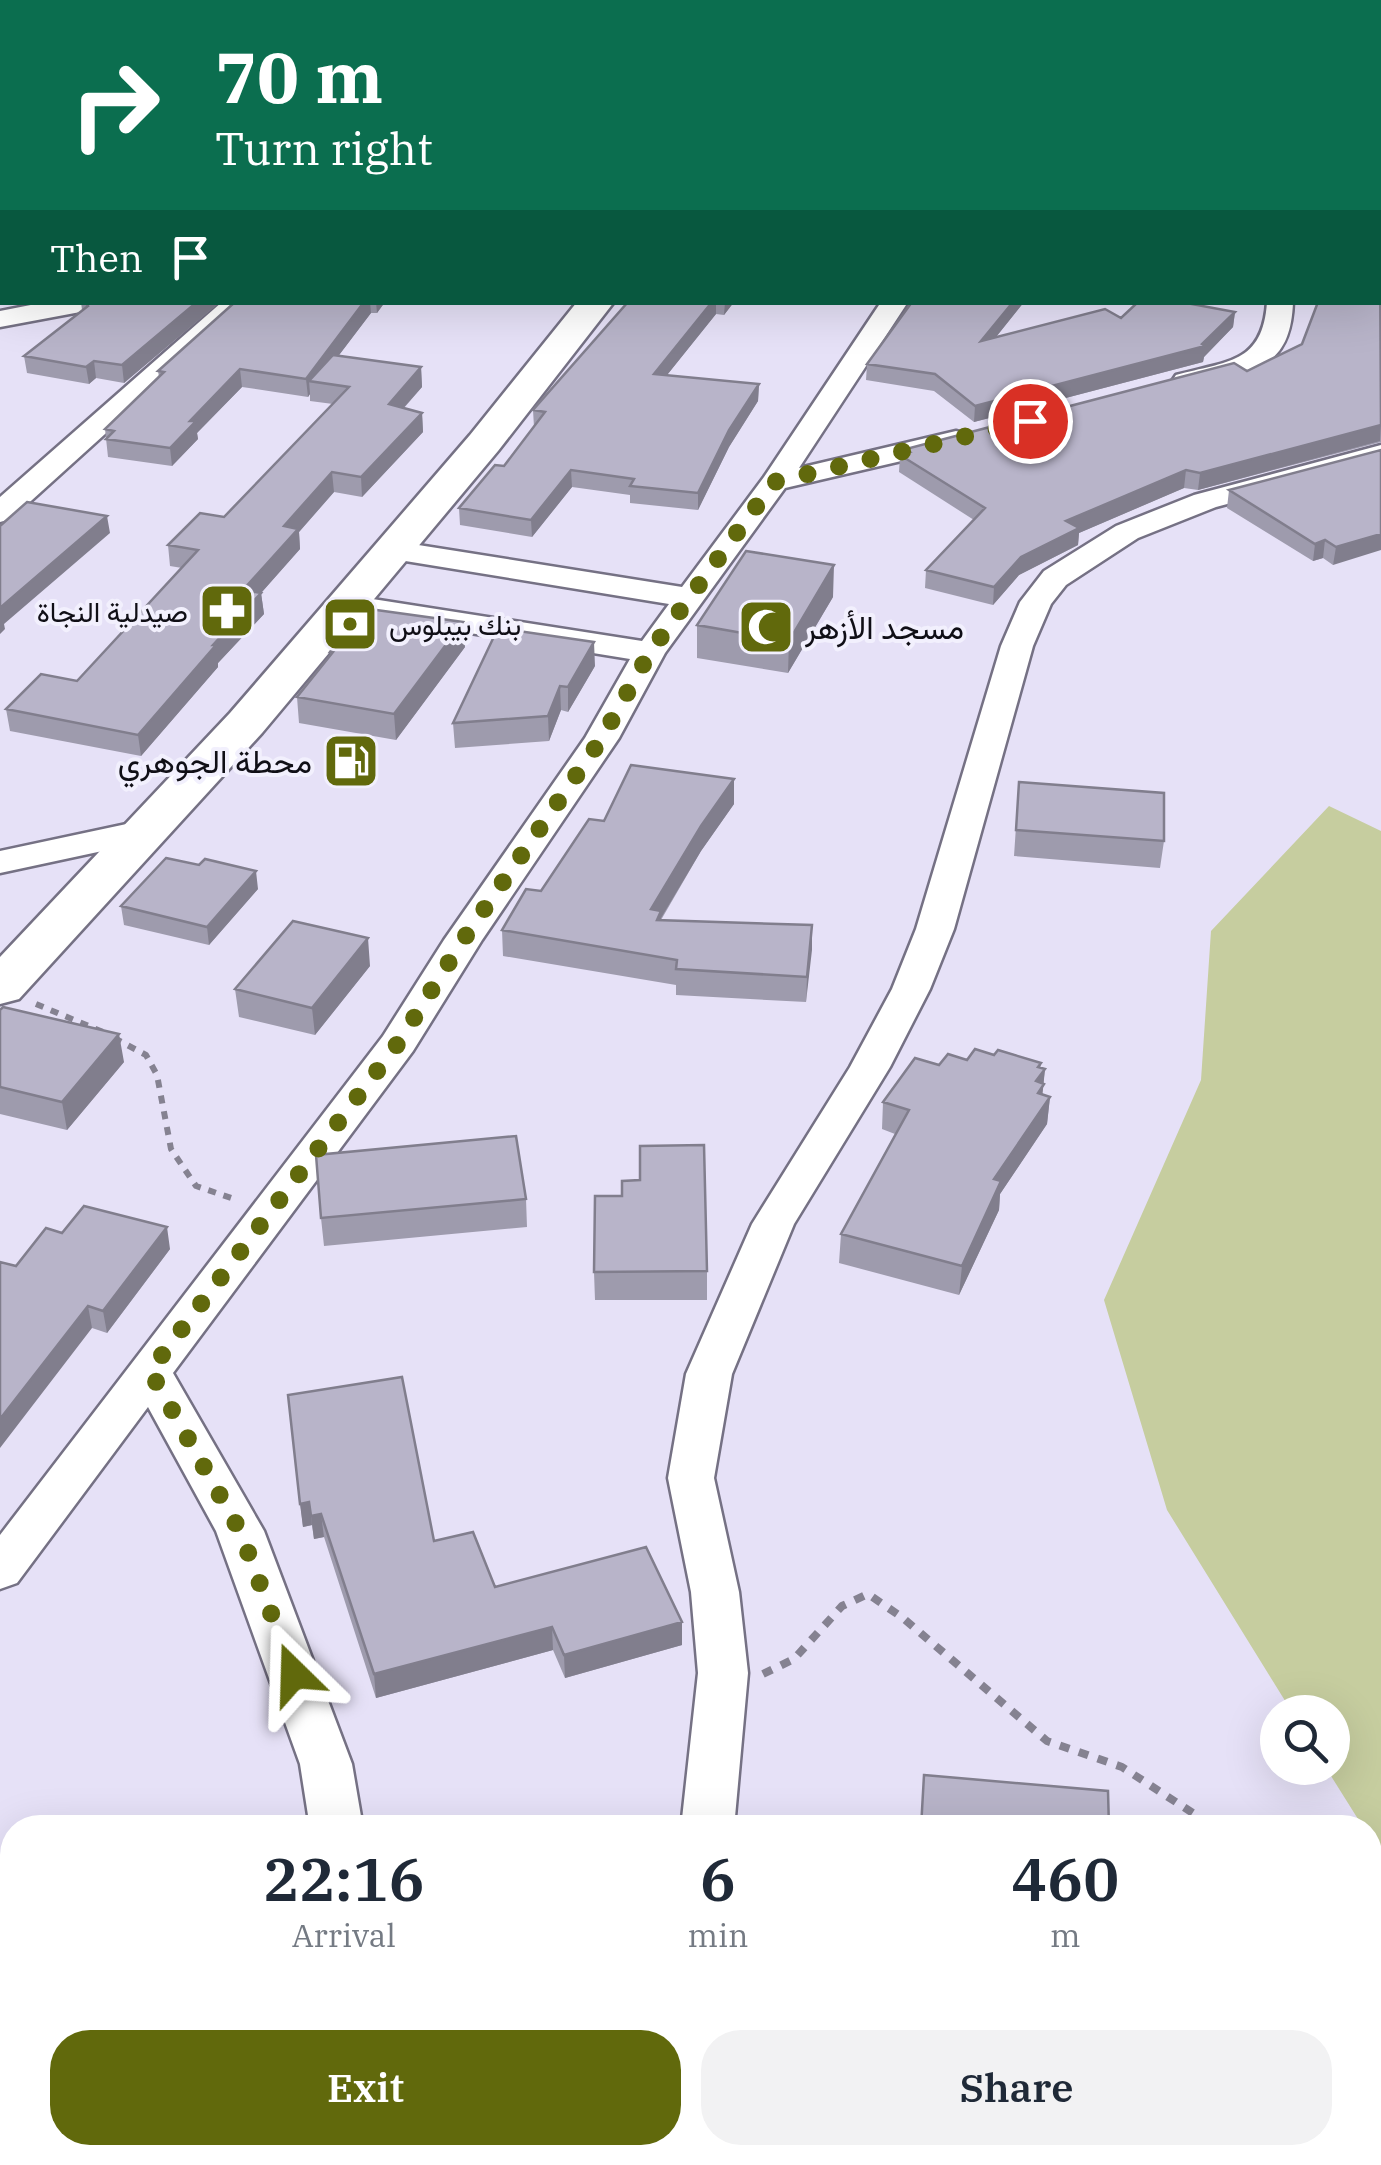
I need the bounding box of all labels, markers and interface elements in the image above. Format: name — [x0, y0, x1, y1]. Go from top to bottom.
text: 70 m — [215, 31, 383, 122]
icon: right — [50, 40, 180, 170]
text: Turn right — [215, 119, 433, 177]
icon: arrive — [163, 230, 218, 285]
text: Then — [50, 233, 143, 282]
pin — [988, 379, 1073, 464]
icon: arrive — [1003, 394, 1058, 449]
pharmacy icon: صيدلية النجاة — [197, 581, 257, 641]
place label: صيدلية النجاة — [37, 593, 188, 630]
bank icon: بنك بيبلوس — [320, 594, 380, 654]
mosque icon: مسجد الأزهر — [736, 597, 796, 657]
place label: بنك بيبلوس — [389, 606, 521, 643]
place label: مسجد الأزهر — [804, 606, 964, 648]
fuel station icon: محطة الجوهري — [321, 731, 381, 791]
place label: محطة الجوهري — [118, 740, 312, 788]
position arrow — [242, 1622, 346, 1726]
map controls — [1260, 1695, 1350, 1785]
button: search — [1260, 1695, 1350, 1785]
text: 22:16 — [263, 1839, 425, 1918]
text: 6 — [700, 1839, 736, 1918]
text: 460 — [1011, 1839, 1119, 1918]
text: Arrival — [292, 1914, 396, 1956]
text: min — [687, 1914, 748, 1956]
text: m — [1050, 1914, 1080, 1956]
button: Exit — [50, 2030, 681, 2145]
button: Share — [701, 2030, 1332, 2145]

